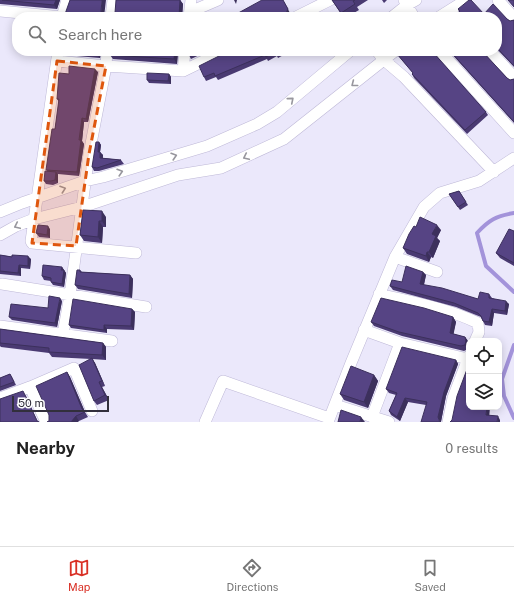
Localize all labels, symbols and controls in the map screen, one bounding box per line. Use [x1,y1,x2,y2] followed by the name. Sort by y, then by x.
[12,12,502,56] search box
[26,23,48,45] icon: search
[58,26,142,43] text: Search here
[351,80,358,87] one-way arrow
[286,98,293,105] one-way arrow
[171,152,178,161] one-way arrow
[243,152,251,160] one-way arrow
[116,168,123,177] one-way arrow
[59,185,66,193] one-way arrow
[13,221,21,229] one-way arrow
[466,338,502,410] map controls
[466,338,502,374] button: locate
[466,374,502,410] button: layers
[12,394,109,413] scale bar
[18,397,44,409] text: 50 m
[16,438,75,458] text: Nearby
[445,441,498,456] text: 0 results
[68,557,90,593] tab: Map
[227,557,278,593] tab: Directions
[414,557,446,593] tab: Saved

